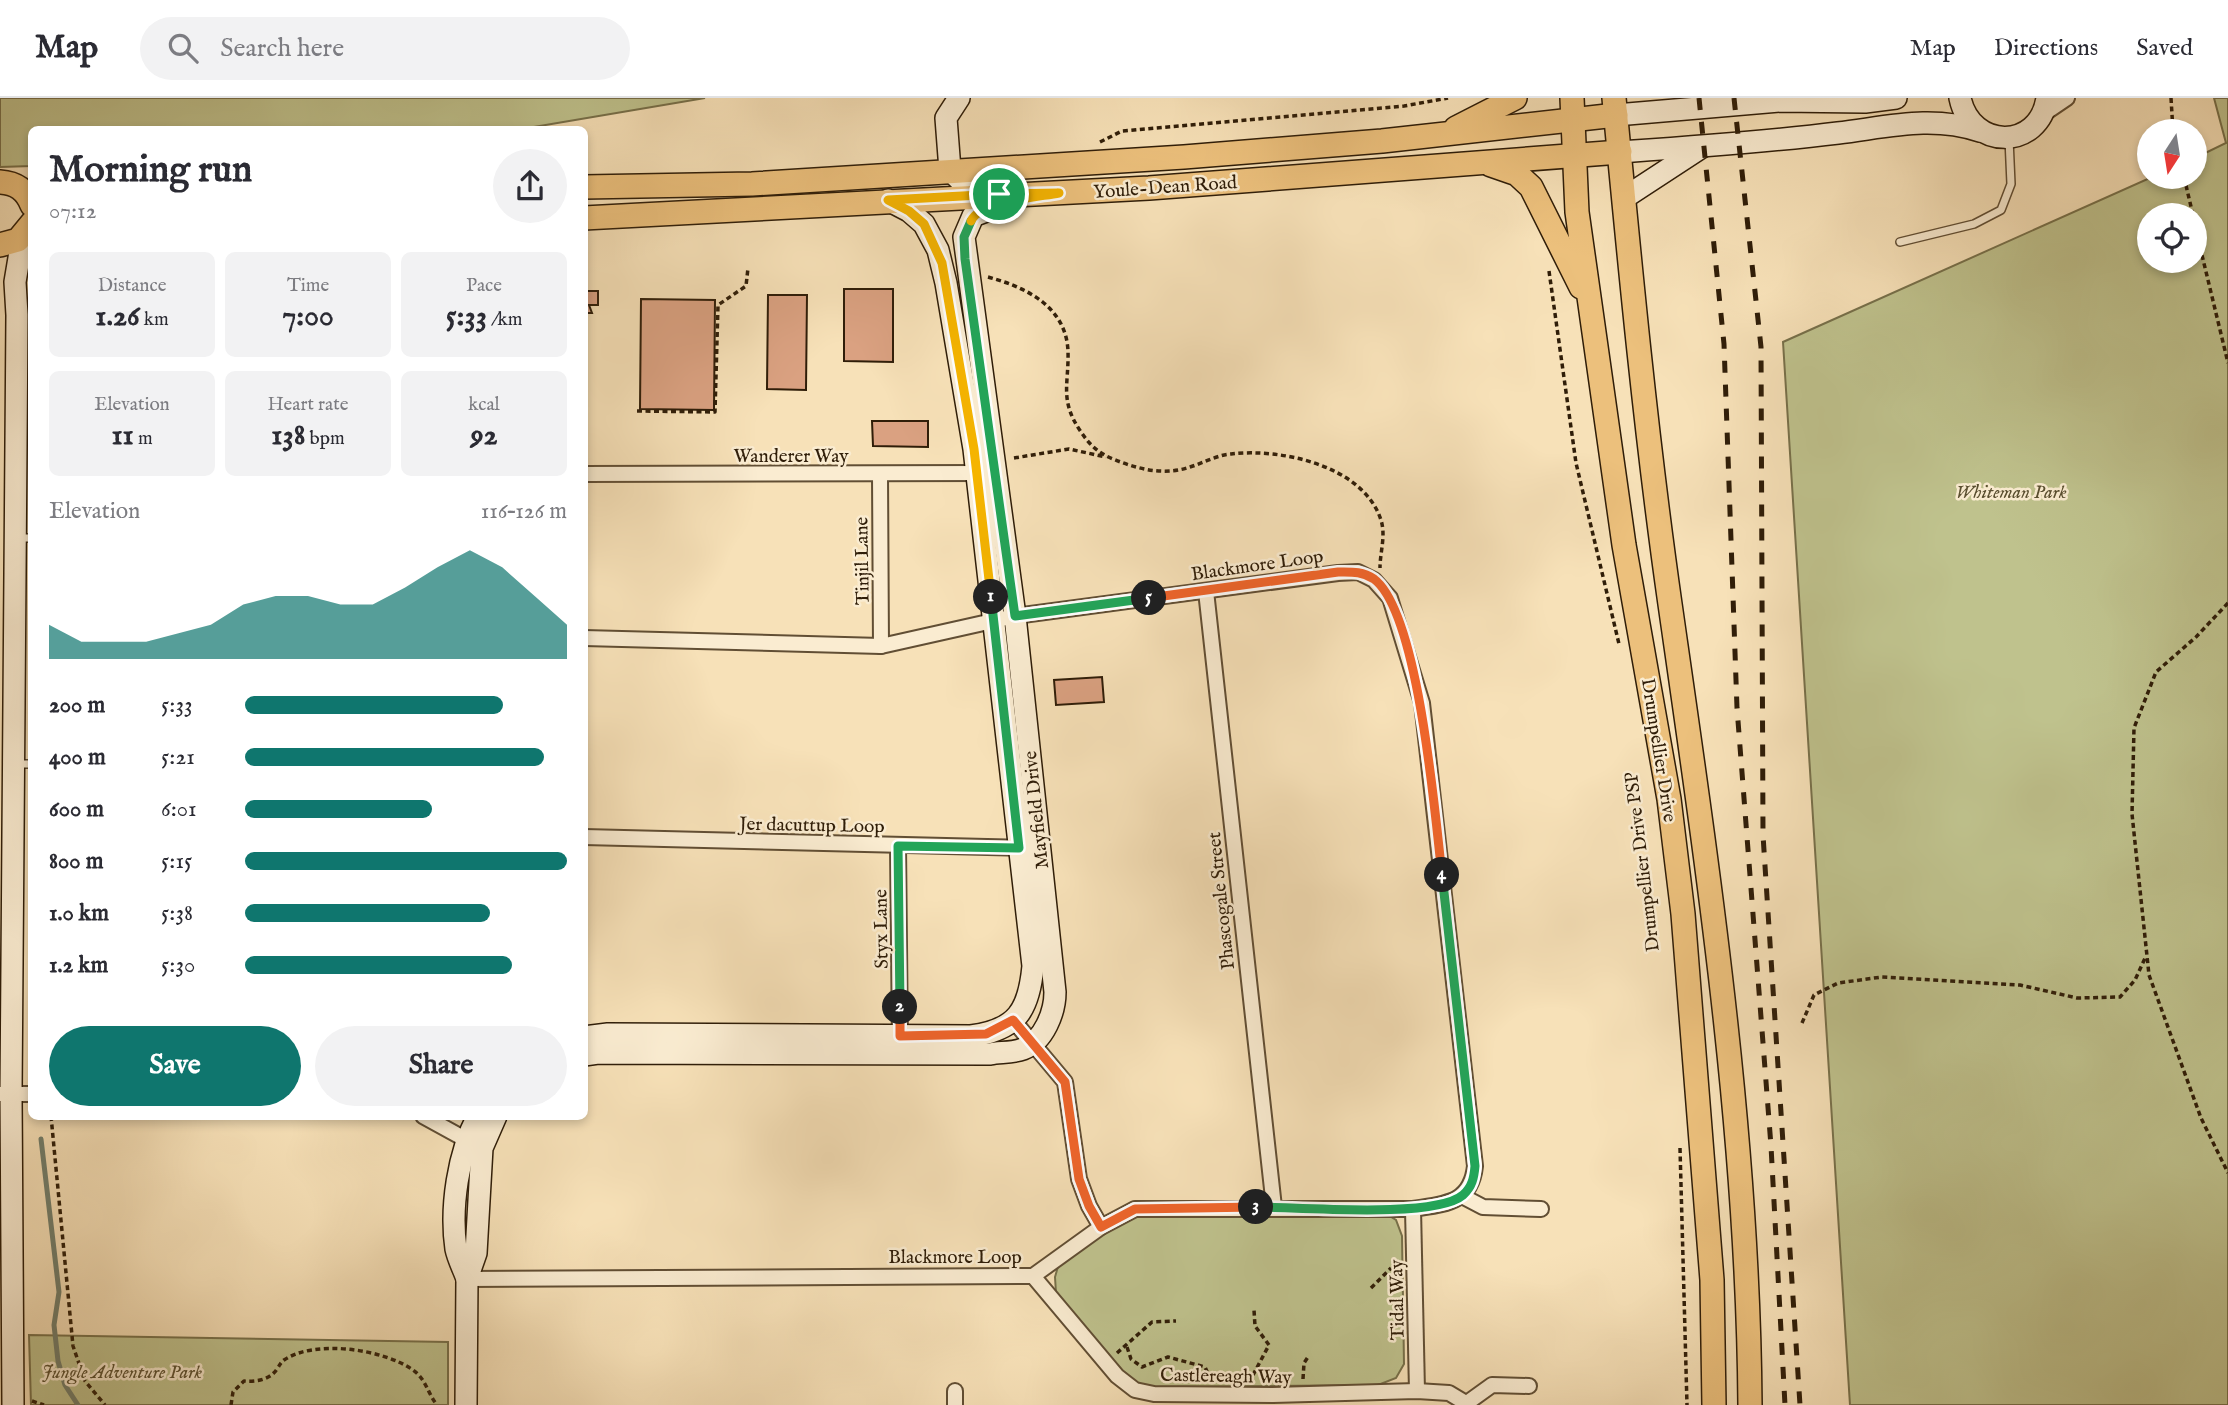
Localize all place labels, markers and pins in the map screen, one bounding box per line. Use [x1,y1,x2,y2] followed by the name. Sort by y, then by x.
[969,164,1029,224] pin
[974,580,1009,614] pin: 1
[1132,580,1166,616] pin: 5
[1424,858,1460,892] pin: 4
[883,990,918,1024] pin: 2
[1238,1190,1274,1224] pin: 3

